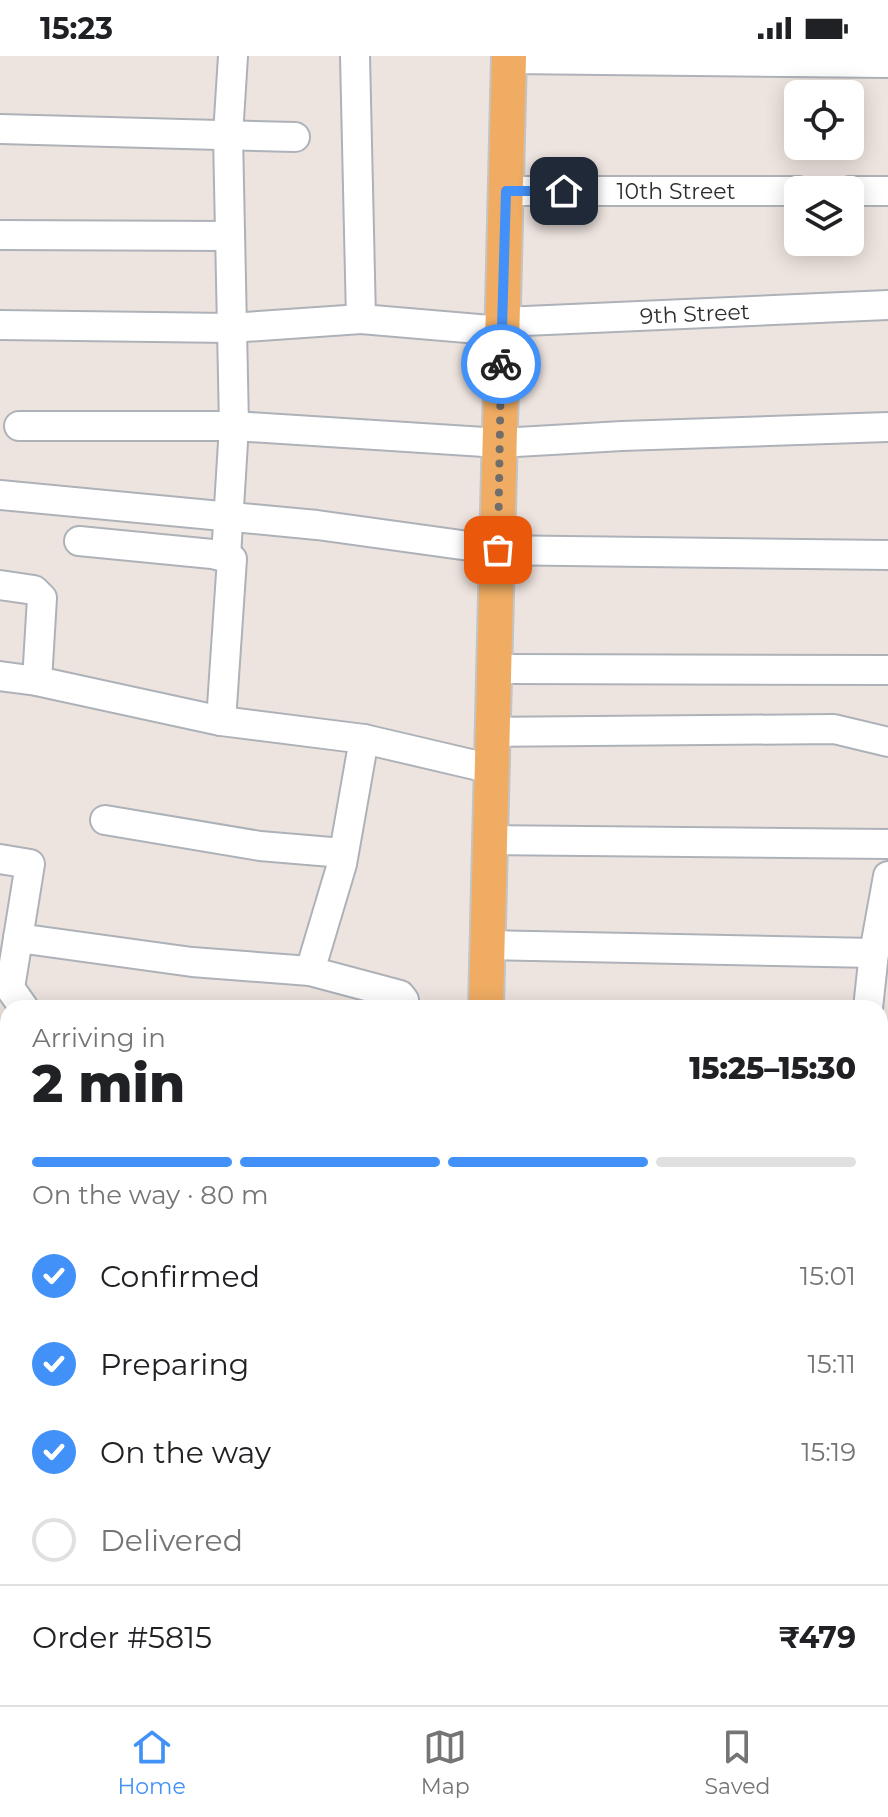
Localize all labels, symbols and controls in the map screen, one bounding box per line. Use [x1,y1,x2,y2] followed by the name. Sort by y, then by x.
[40,10,113,47] text: 15:23
[784,80,864,256] map controls
[784,80,864,160] button: locate
[530,157,598,225] pin
[542,169,586,213] icon: home
[784,176,864,256] button: layers
[617,178,736,205] street label: 10th Street
[639,298,750,330] street label: 9th Street
[461,324,541,404] courier
[479,342,523,386] icon: bike
[464,516,532,584] pin
[476,528,520,572] icon: bag
[32,1022,166,1054] text: Arriving in
[689,1050,856,1087] text: 15:25–15:30
[32,1052,185,1115] text: 2 min
[32,1179,269,1211] text: On the way · 80 m
[32,1254,76,1298] icon: check
[100,1258,260,1295] text: Confirmed
[800,1260,856,1292] text: 15:01
[32,1342,76,1386] icon: check
[100,1346,249,1383] text: Preparing
[808,1348,856,1380] text: 15:11
[32,1430,76,1474] icon: check
[100,1434,271,1471] text: On the way
[801,1436,856,1468] text: 15:19
[100,1522,243,1559] text: Delivered
[32,1619,212,1656] text: Order #5815
[778,1619,856,1656] text: ₹479
[117,1725,186,1800] tab: Home
[421,1725,470,1800] tab: Map
[704,1725,771,1800] tab: Saved

